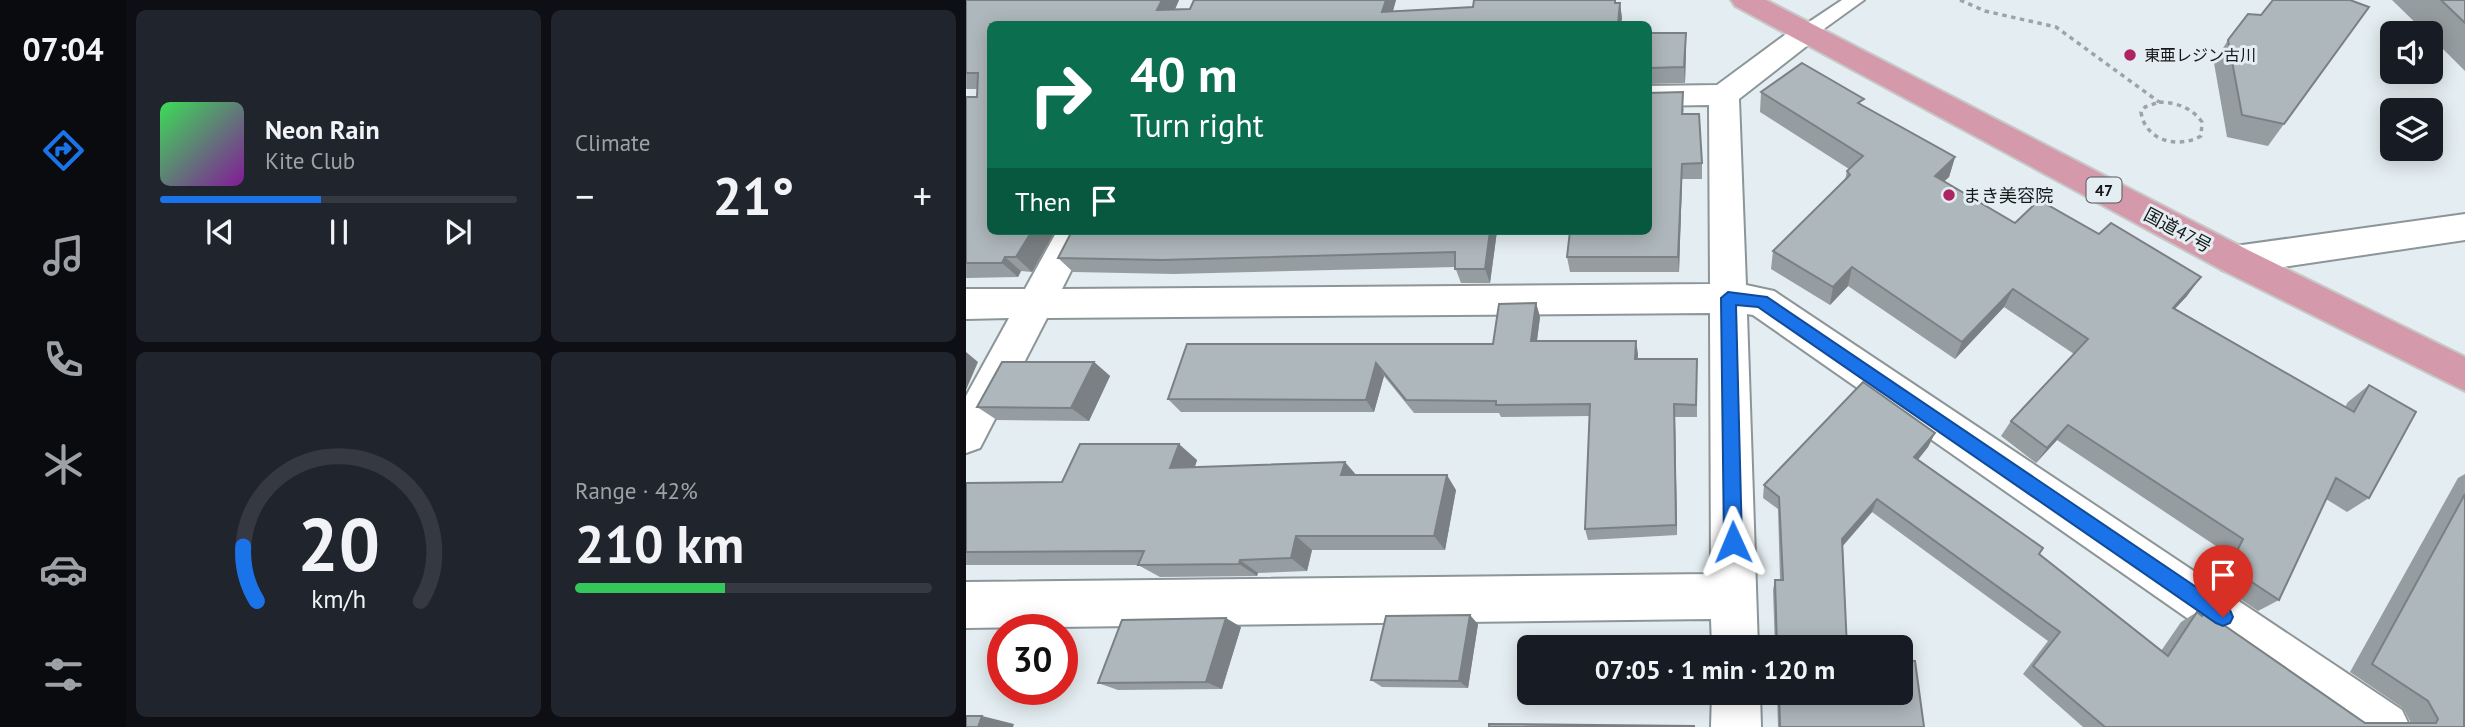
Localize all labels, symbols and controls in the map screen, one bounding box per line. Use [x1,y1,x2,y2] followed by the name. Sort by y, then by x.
[2380,21,2443,161] map controls
[2380,21,2443,84] button: sound
[22,28,104,70] text: 07:04
[1130,42,1237,106] text: 40 m
[2144,45,2256,65] place label: 東亜レジン古川
[2122,47,2138,63] marker: 東亜レジン古川
[1015,49,1106,140] icon: right
[2380,98,2443,161] button: layers
[1130,104,1264,146] text: Turn right
[265,113,380,146] text: Neon Rain
[39,126,88,175] icon: directions
[575,128,650,157] text: Climate
[265,146,355,175] text: Kite Club
[713,162,794,229] text: 21°
[575,171,594,220] text: −
[913,171,932,220] text: +
[2086,178,2122,202] road number: 47
[1085,182,1123,220] icon: arrive
[1963,184,2053,207] place label: まき美容院
[1015,185,1071,218] text: Then
[1941,187,1957,203] marker: まき美容院
[2140,203,2216,257] street label: 国道47号
[201,213,239,251] icon: previous
[320,213,358,251] icon: pause
[439,213,477,251] icon: next
[39,231,88,280] icon: music
[39,335,88,384] icon: phone
[39,440,88,489] icon: climate
[575,476,698,505] text: Range · 42%
[297,497,380,591] text: 20
[1696,505,1770,579] position arrow
[575,510,744,577] text: 210 km
[39,545,88,594] icon: car
[2193,545,2253,617] pin
[2204,556,2242,594] icon: arrive
[311,582,366,614] text: km/h
[987,614,1078,705] speed limit sign: 30
[39,650,88,699] icon: filters
[1595,653,1835,686] text: 07:05 · 1 min · 120 m

